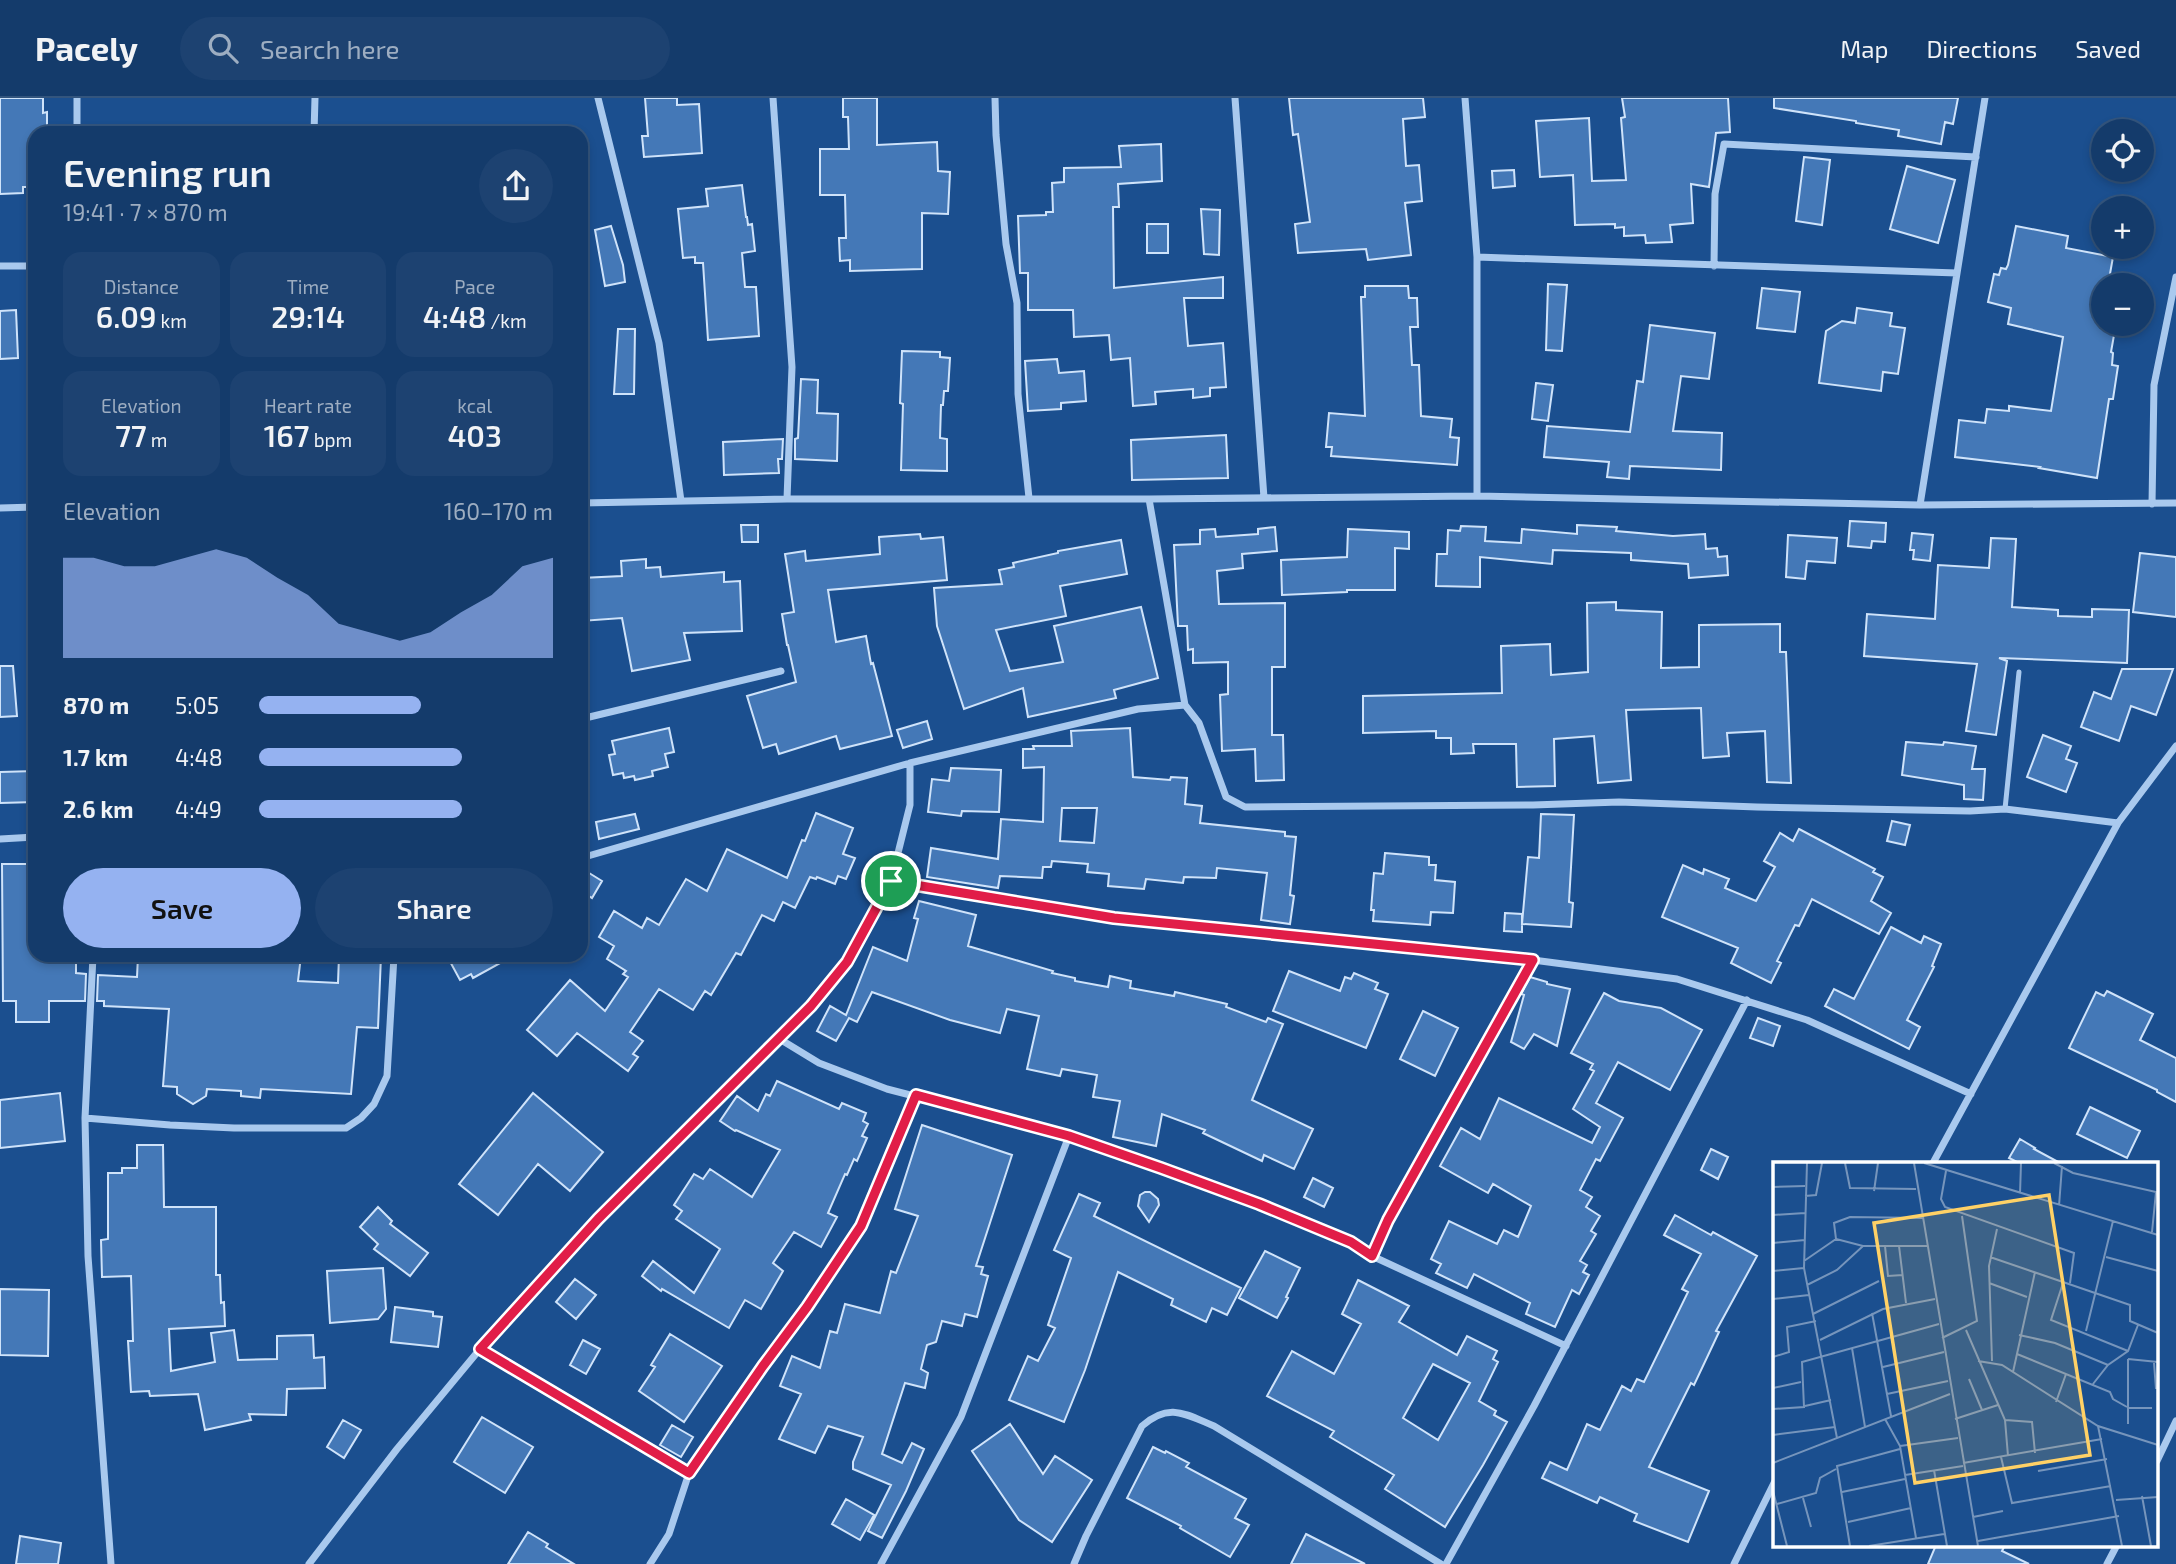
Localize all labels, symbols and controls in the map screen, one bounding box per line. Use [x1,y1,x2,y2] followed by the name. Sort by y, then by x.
[180,17,670,80] search box
[35,28,138,68] text: Pacely
[204,29,242,67] icon: search
[260,33,400,64] text: Search here
[1840,34,1888,63] text: Map
[1926,34,2037,63] text: Directions
[2075,34,2141,63] text: Saved
[2091,119,2154,336] map controls
[2091,119,2154,182] button: locate
[63,149,272,195] text: Evening run
[479,149,553,223] button: share
[2091,196,2154,259] button: +
[63,198,228,226] text: 19:41 · 7 × 870 m
[2091,273,2154,336] button: −
[104,275,179,298] text: Distance
[287,275,329,298] text: Time
[454,275,495,298] text: Pace
[96,298,156,334] text: 6.09
[271,298,345,334] text: 29:14
[423,298,486,334] text: 4:48
[156,309,187,332] text: km
[486,309,527,332] text: /km
[101,394,182,417] text: Elevation
[264,394,352,417] text: Heart rate
[457,394,492,417] text: kcal
[115,417,147,453] text: 77
[264,417,309,453] text: 167
[448,417,502,453] text: 403
[147,428,167,451] text: m
[309,428,352,451] text: bpm
[63,497,161,525] text: Elevation
[444,497,553,525] text: 160–170 m
[63,691,129,719] text: 870 m
[175,691,219,719] text: 5:05
[63,743,128,771] text: 1.7 km
[175,743,223,771] text: 4:48
[63,795,134,823] text: 2.6 km
[175,795,222,823] text: 4:49
[861,851,921,911] pin
[872,862,910,900] icon: arrive
[63,868,301,948] button: Save
[315,868,553,948] button: Share
[1773,1162,2158,1546] inset map

